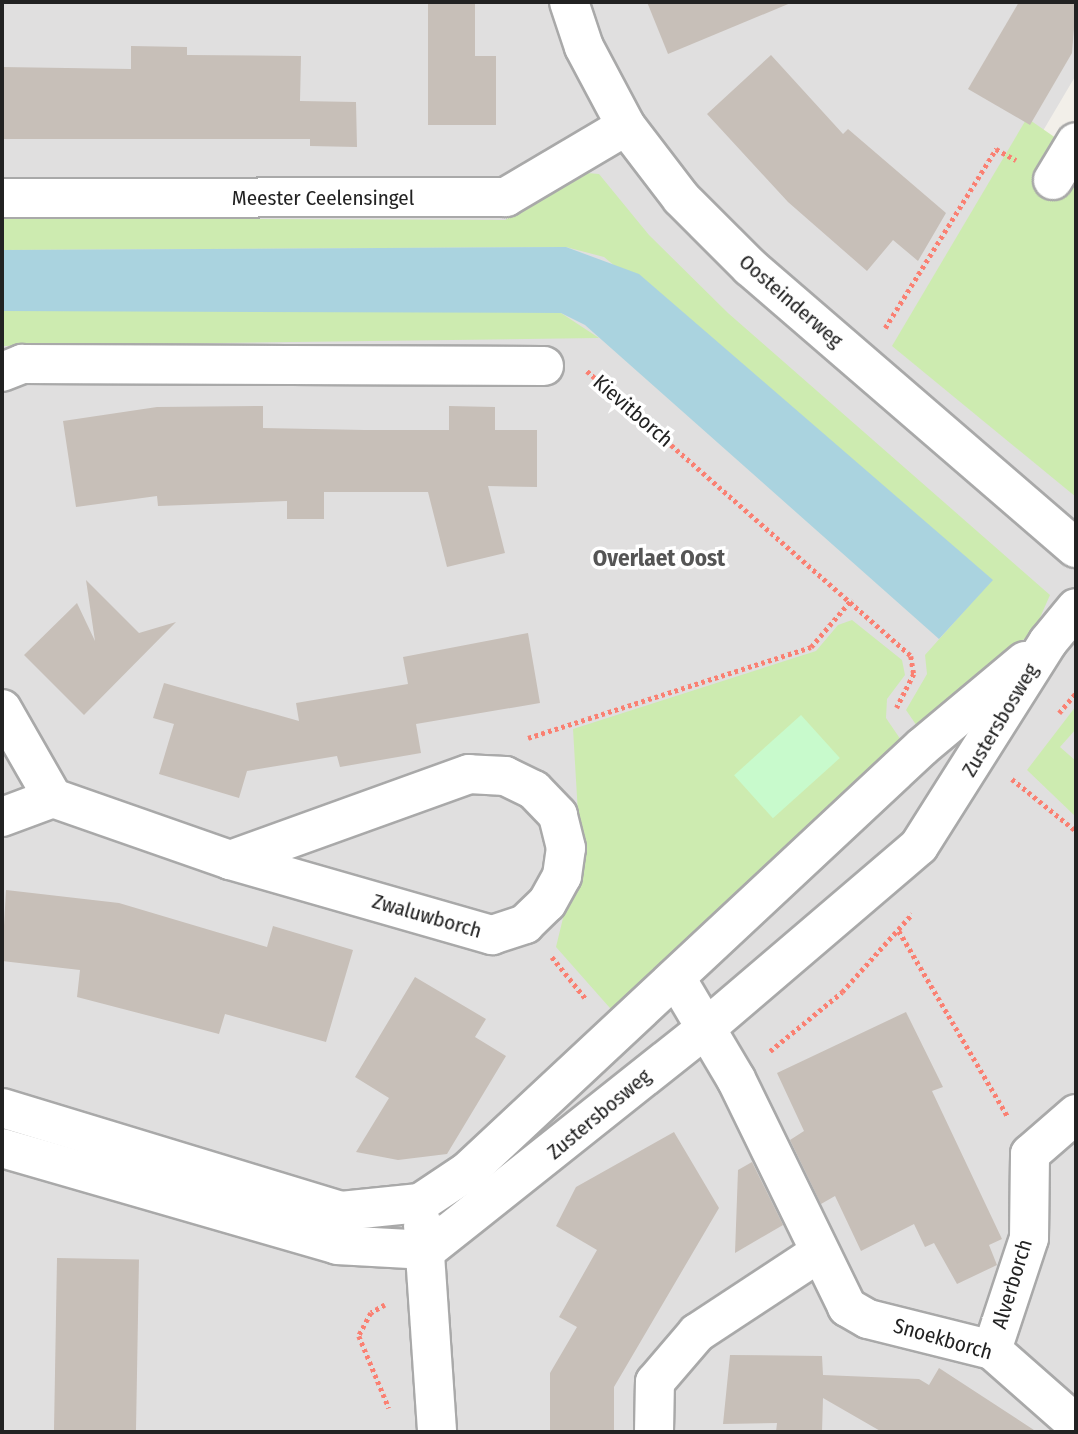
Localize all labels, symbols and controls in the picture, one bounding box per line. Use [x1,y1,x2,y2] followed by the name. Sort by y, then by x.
[232,185,414,211] street label: Meester Ceelensingel
[734,249,848,353] street label: Oosteinderweg
[588,370,678,452] street label: Kievitborch
[593,544,725,572] district label: Overlaet Oost
[956,659,1044,781] street label: Zustersbosweg
[369,888,485,944] street label: Zwaluwborch
[542,1063,656,1165] street label: Zustersbosweg
[986,1236,1038,1332] street label: Alverborch
[891,1313,995,1365] street label: Snoekborch

